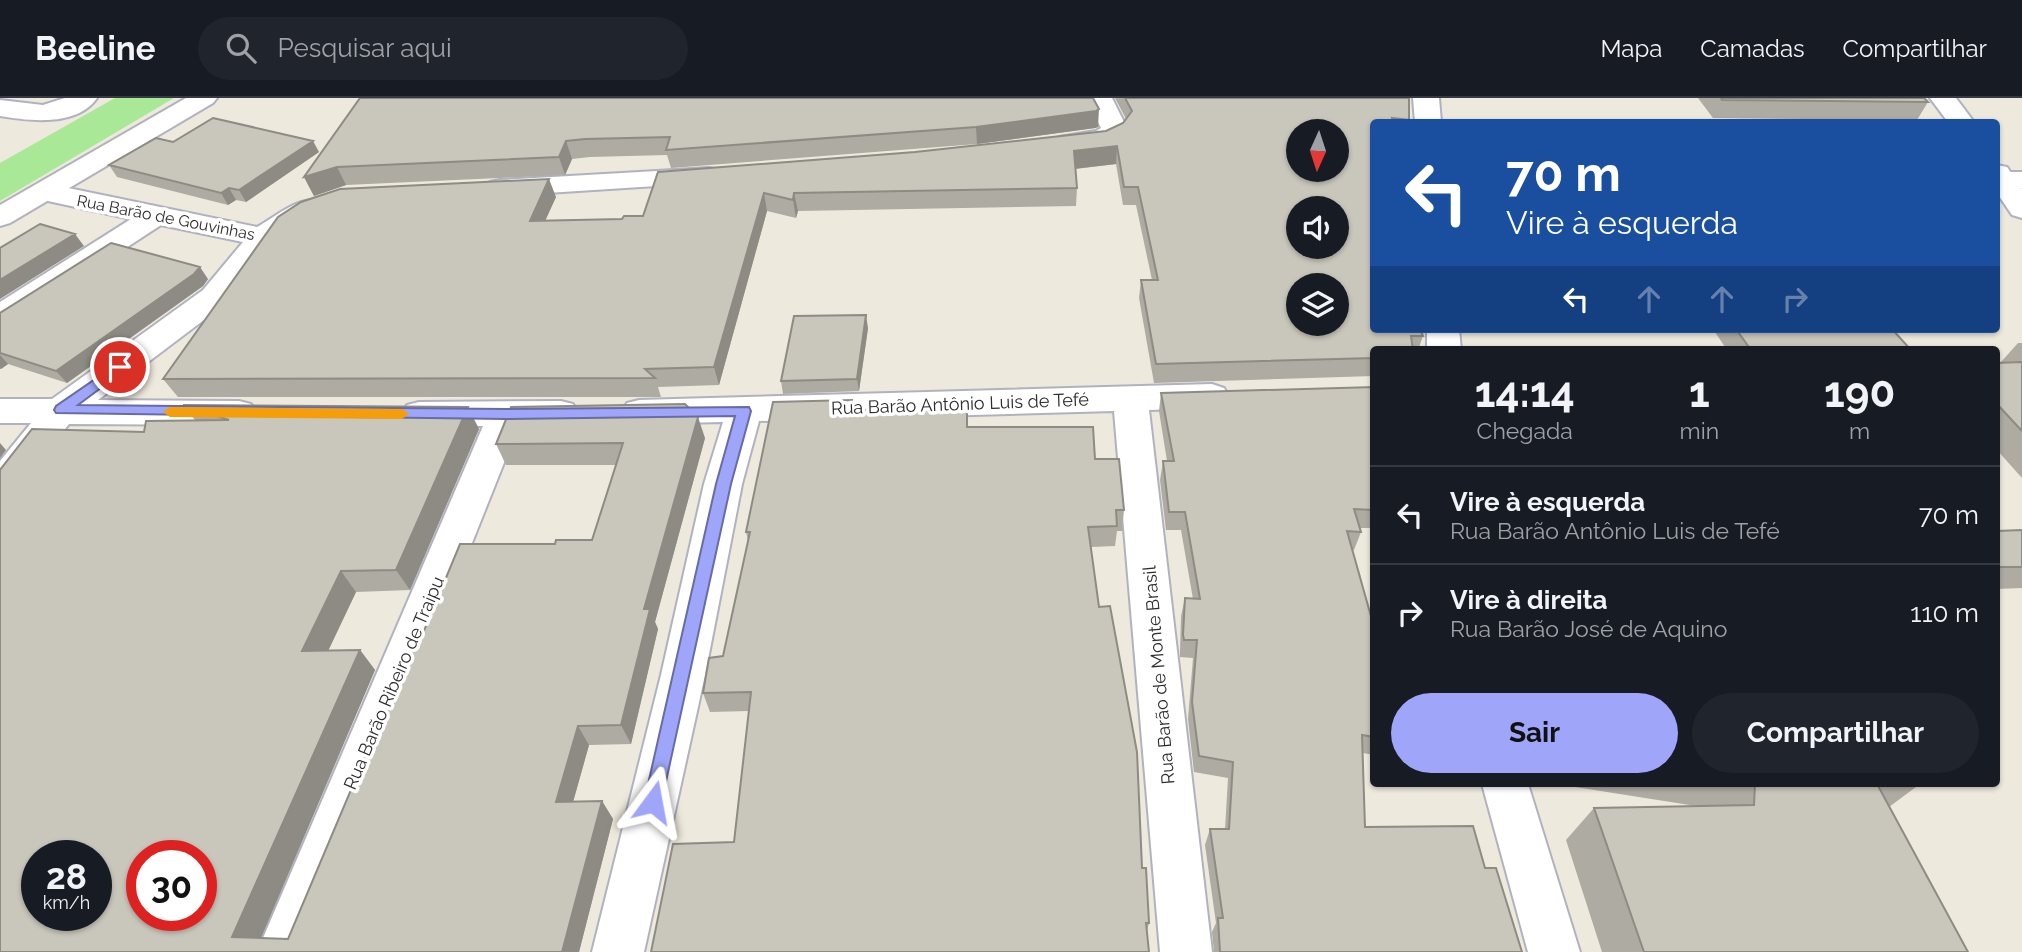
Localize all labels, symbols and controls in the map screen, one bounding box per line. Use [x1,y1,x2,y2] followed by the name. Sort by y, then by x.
[198,17,688,80] search box
[35,29,156,68] text: Beeline
[222,29,260,67] icon: search
[278,33,452,63] text: Pesquisar aqui
[1600,34,1662,63] text: Mapa
[1700,34,1805,63] text: Camadas
[1843,34,1987,63] text: Compartilhar
[1286,119,1349,182] north arrow
[1286,119,1349,336] map controls
[1506,145,1621,202] text: 70 m
[1391,147,1482,238] icon: left
[75,191,257,244] street label: Rua Barão de Gouvinhas
[1286,196,1349,259] button: sound
[1506,204,1738,241] text: Vire à esquerda
[1286,273,1349,336] button: layers
[1557,280,1595,318] icon: left
[1630,280,1668,318] icon: ahead
[1703,280,1741,318] icon: ahead
[1776,280,1814,318] icon: right
[90,337,150,397] pin
[101,348,139,386] icon: arrive
[1475,368,1575,417] text: 14:14
[1689,368,1710,417] text: 1
[1824,368,1895,417] text: 190
[831,388,1090,418] street label: Rua Barão Antônio Luis de Tefé
[1477,417,1573,444] text: Chegada
[1680,417,1719,444] text: min
[1849,417,1870,444] text: m
[1450,487,1645,517] text: Vire à esquerda
[1391,496,1429,534] icon: left
[1919,500,1979,530] text: 70 m
[1450,517,1780,544] text: Rua Barão Antônio Luis de Tefé
[1138,565,1179,785] street label: Rua Barão de Monte Brasil
[339,573,448,792] street label: Rua Barão Ribeiro de Traipu
[1450,585,1607,615] text: Vire à direita
[1391,594,1429,632] icon: right
[1910,598,1979,628] text: 110 m
[1450,615,1727,642] text: Rua Barão José de Aquino
[1391,693,1678,773] button: Sair
[1692,693,1979,773] button: Compartilhar
[616,765,690,839] position arrow
[126,840,217,931] speed limit sign: 30
[46,856,87,897] text: 28
[43,892,90,913] text: km/h

